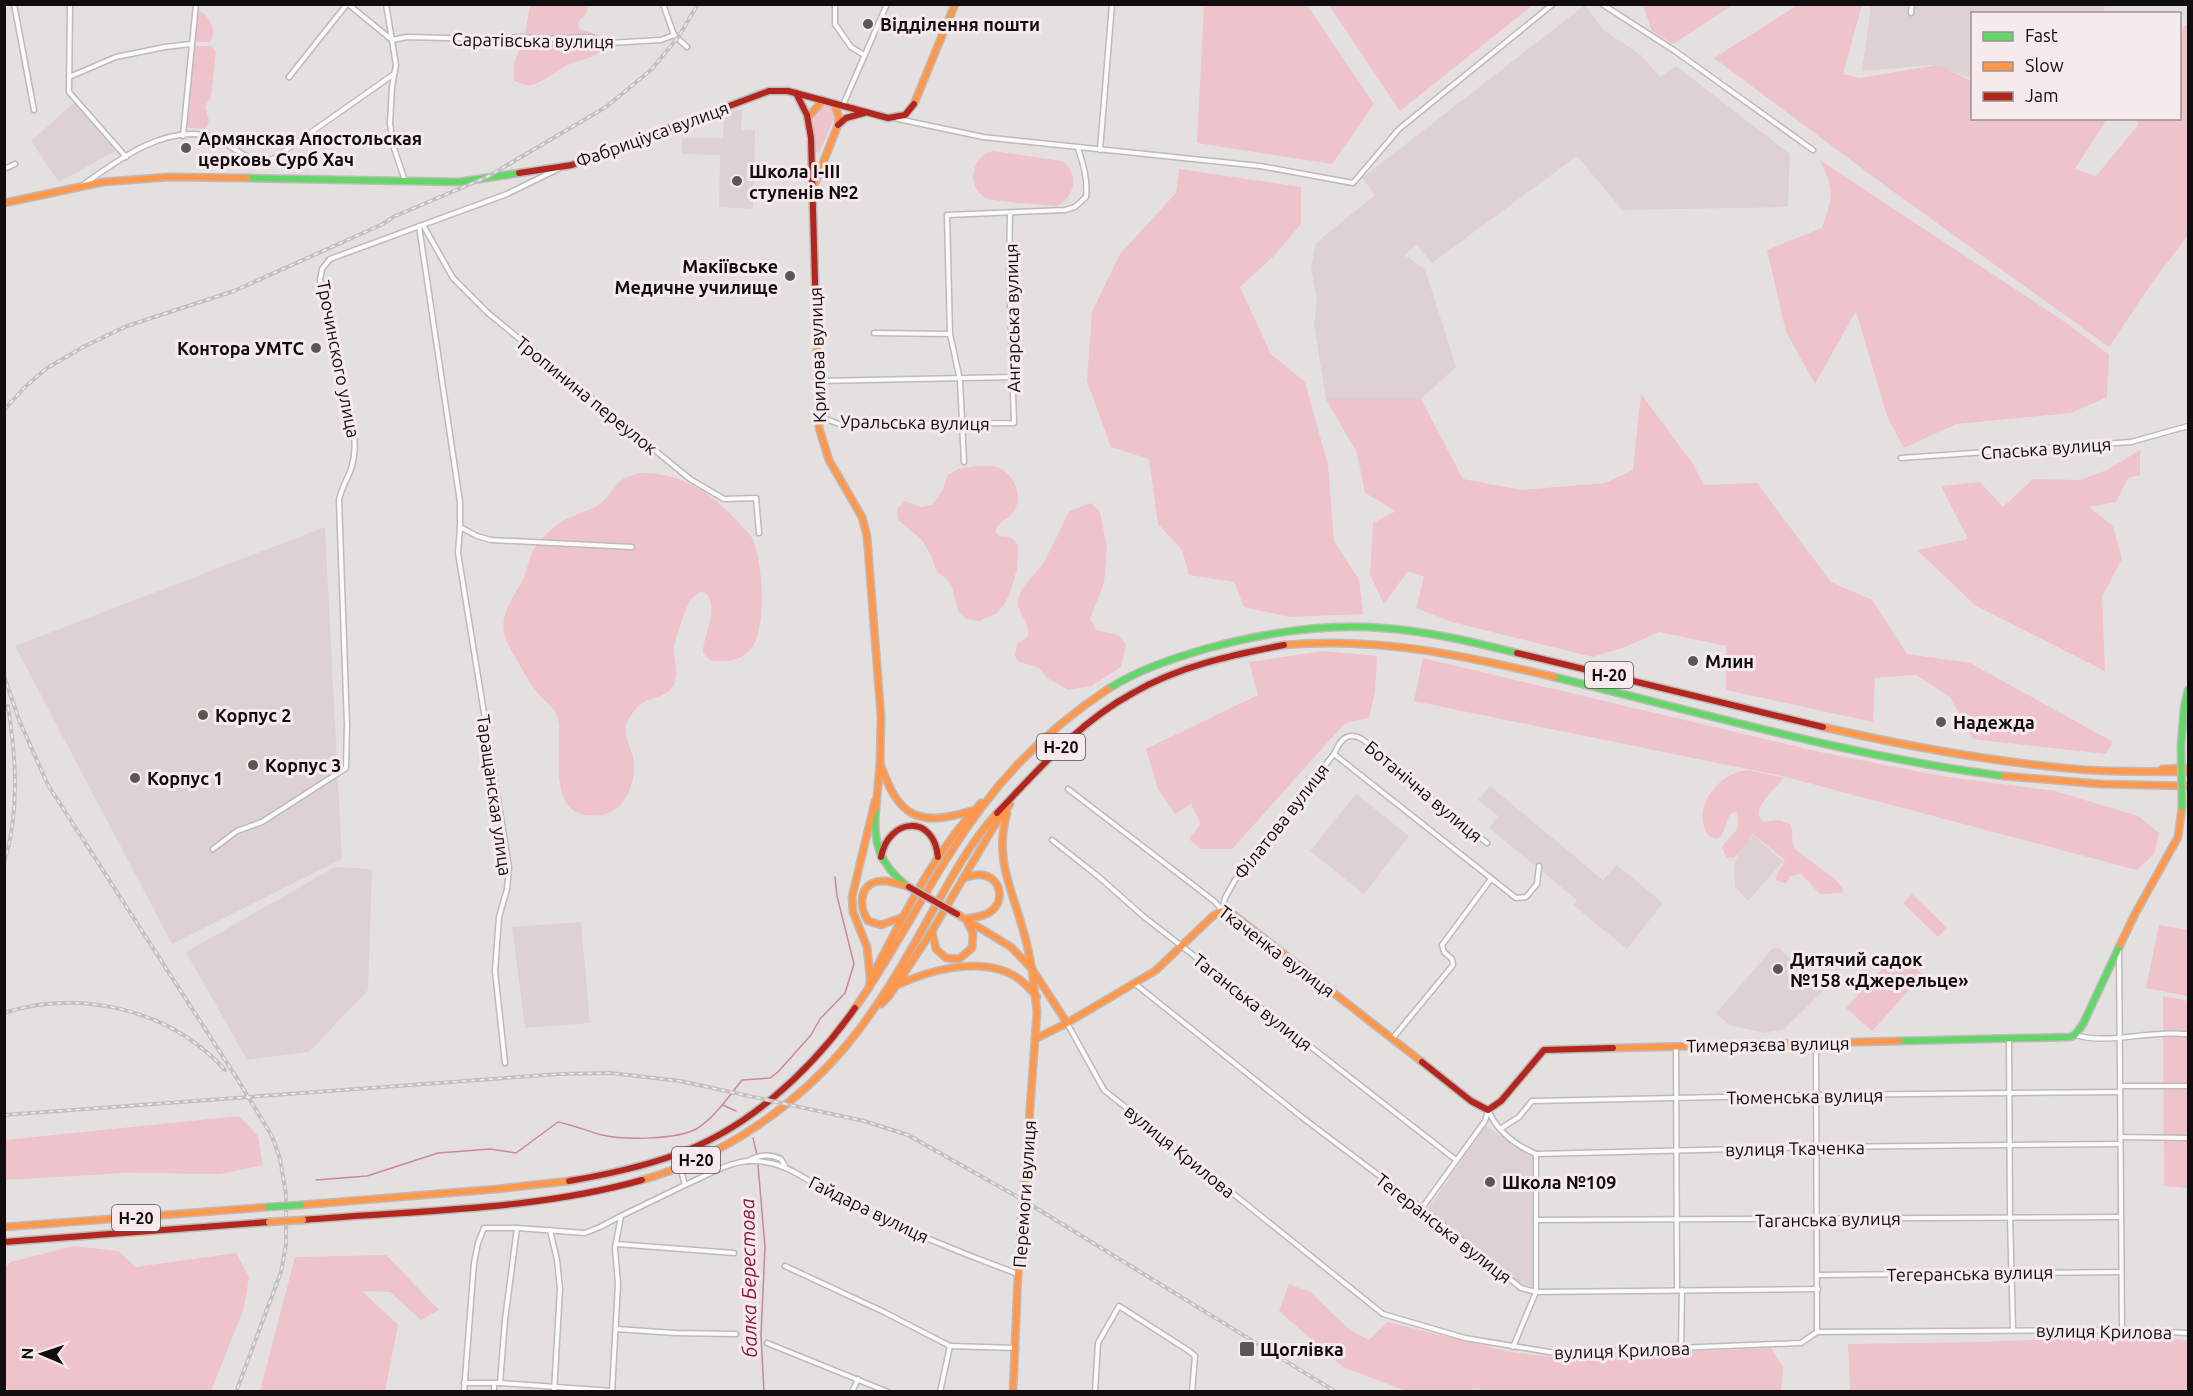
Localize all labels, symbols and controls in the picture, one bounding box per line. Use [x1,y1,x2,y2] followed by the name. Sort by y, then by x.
[1971,12,2181,120] legend
[880,14,1040,34] place label: Відділення пошти
[861,17,875,31] marker: Відділення пошти
[2025,25,2058,45] text: Fast
[452,29,614,51] street label: Саратівська вулиця
[2025,55,2064,75] text: Slow
[2025,85,2059,105] text: Jam
[573,97,731,171] street label: Фабриціуса вулиця
[198,128,422,169] place label: Армянская Апостольская церковь Сурб Хач
[179,141,193,155] marker: Армянская Апостольская церковь Сурб Хач
[749,161,859,202] place label: Школа I-III ступенів №2
[730,174,744,188] marker: Школа I-III ступенів №2
[1001,243,1023,393] street label: Ангарська вулиця
[615,256,778,297] place label: Макіївське Медичне училище
[783,269,797,283] marker: Макіївське Медичне училище
[314,278,364,440] street label: Трочинского улица
[805,287,829,423] street label: Крилова вулиця
[512,332,662,458] street label: Тропинина переулок
[177,338,304,358] place label: Контора УМТС
[309,341,323,355] marker: Контора УМТС
[840,411,990,433] street label: Уральська вулиця
[1980,433,2112,463] street label: Спаська вулиця
[1705,651,1754,671] place label: Млин
[1686,654,1700,668] marker: Млин
[1585,662,1633,688] road number: Н-20
[215,705,291,725] place label: Корпус 2
[196,708,210,722] marker: Корпус 2
[1953,712,2035,732] place label: Надежда
[474,713,516,877] street label: Таращанская улица
[1934,715,1948,729] marker: Надежда
[1037,734,1085,760] road number: Н-20
[1361,736,1487,846] street label: Ботанічна вулиця
[265,755,341,775] place label: Корпус 3
[246,758,260,772] marker: Корпус 3
[1230,759,1332,883] street label: Філатова вулиця
[147,768,223,788] place label: Корпус 1
[128,771,142,785] marker: Корпус 1
[1215,901,1339,1001] street label: Ткаченка вулиця
[1190,949,1316,1055] street label: Таганська вулиця
[1790,949,1968,990] place label: Дитячий садок №158 «Джерельце»
[1771,962,1785,976] marker: Дитячий садок №158 «Джерельце»
[1686,1033,1850,1055] street label: Тимерязєва вулиця
[1726,1085,1884,1107] street label: Тюменська вулиця
[1121,1100,1239,1202] street label: вулиця Крилова
[1009,1119,1039,1269] street label: Перемоги вулиця
[1725,1137,1865,1159] street label: вулиця Ткаченка
[672,1147,720,1173] road number: Н-20
[1372,1169,1516,1287] street label: Тегеранська вулиця
[806,1171,932,1247] street label: Гайдара вулиця
[1502,1172,1616,1192] place label: Школа №109
[1483,1175,1497,1189] marker: Школа №109
[735,1198,761,1358] water label: балка Берестова
[112,1205,160,1231] road number: Н-20
[1755,1208,1901,1230] street label: Таганська вулиця
[1887,1262,2053,1284] street label: Тегеранська вулиця
[2036,1320,2172,1342] street label: вулиця Крилова
[12,1324,72,1384] north arrow
[1554,1338,1690,1362] street label: вулиця Крилова
[1260,1339,1344,1359] place label: Щоглівка
[1238,1340,1256,1358] marker: Щоглівка
[18,1347,36,1360] text: N

